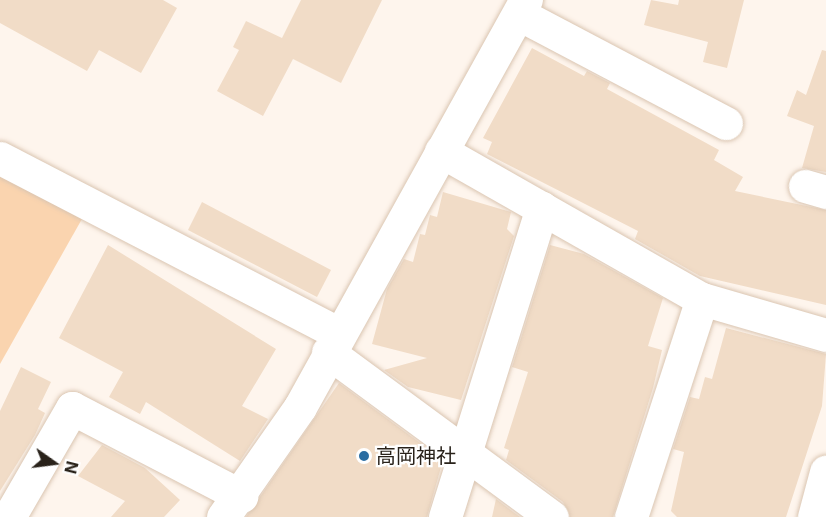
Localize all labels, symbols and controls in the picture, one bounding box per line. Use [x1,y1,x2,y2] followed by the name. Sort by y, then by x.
[24,433,84,493] north arrow
[376,444,456,468] place label: 高岡神社
[357,449,371,463] marker: 高岡神社
[60,459,83,476] text: N

